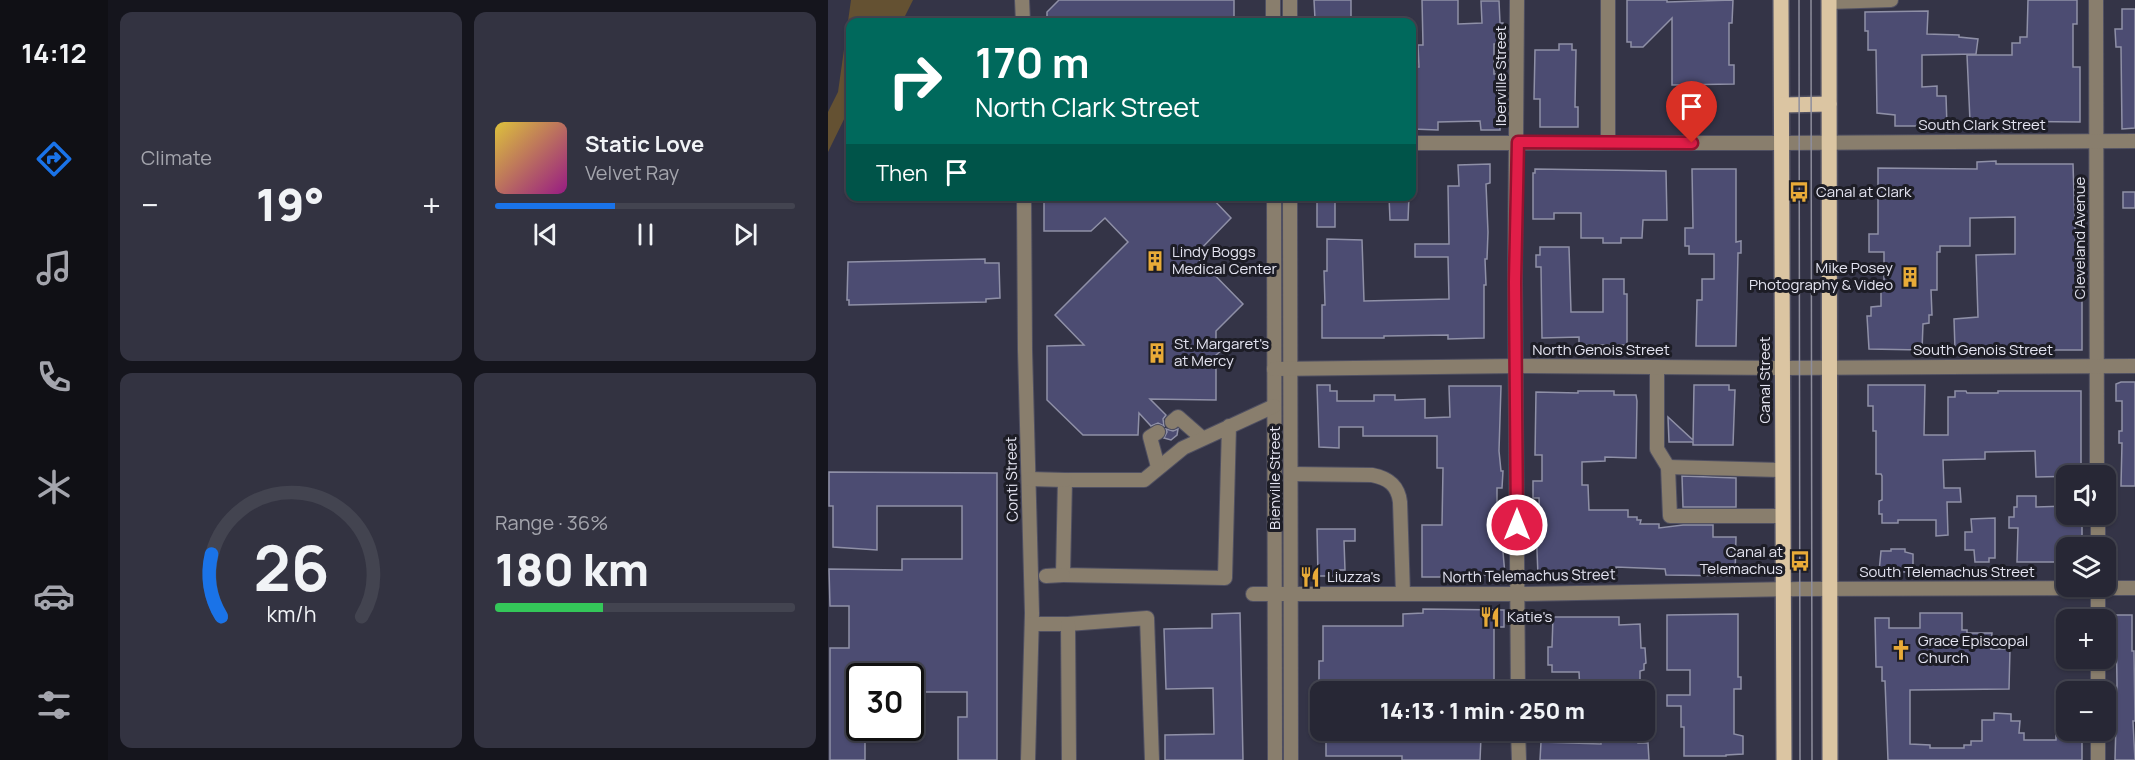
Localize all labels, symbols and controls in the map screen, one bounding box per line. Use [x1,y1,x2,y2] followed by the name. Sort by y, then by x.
[1490,26,1511,126] street label: Iberville Street
[975,33,1090,91] text: 170 m
[21,34,87,71] text: 14:12
[876,42,954,120] icon: right
[1666,81,1717,143] pin
[975,88,1200,125] text: North Clark Street
[1675,90,1708,123] icon: arrive
[1918,114,2046,135] street label: South Clark Street
[585,129,704,159] text: Static Love
[33,138,75,180] icon: directions
[141,144,212,171] text: Climate
[940,156,973,189] icon: arrive
[876,158,928,188] text: Then
[585,159,679,186] text: Velvet Ray
[256,173,325,235] text: 19°
[2069,176,2090,299] street label: Cleveland Avenue
[1787,180,1811,204] bus stop icon: Canal at Clark
[1816,181,1912,202] place label: Canal at Clark
[141,182,159,227] text: −
[422,182,441,227] text: +
[529,218,562,251] icon: previous
[629,218,662,251] icon: pause
[729,218,762,251] icon: next
[1172,241,1278,279] place label: Lindy Boggs Medical Center
[33,247,75,289] icon: music
[1143,249,1167,273] building icon: Lindy Boggs Medical Center
[1749,257,1893,295] place label: Mike Posey Photography & Video
[1898,265,1922,289] building icon: Mike Posey Photography & Video
[1174,333,1269,371] place label: St. Margaret's at Mercy
[1754,337,1775,423] street label: Canal Street
[1532,339,1670,360] street label: North Genois Street
[1913,339,2053,360] street label: South Genois Street
[1145,341,1169,365] building icon: St. Margaret's at Mercy
[33,356,75,398] icon: phone
[1264,426,1285,530] street label: Bienville Street
[1000,436,1023,522] street label: Conti Street
[2056,465,2116,741] map controls
[2056,465,2116,525] button: sound
[33,466,75,508] icon: climate
[1485,493,1549,557] position arrow
[495,509,608,536] text: Range · 36%
[253,524,329,610] text: 26
[2056,537,2116,597] button: layers
[495,538,649,600] text: 180 km
[1699,541,1783,579] place label: Canal at Telemachus
[1788,549,1812,573] bus stop icon: Canal at Telemachus
[1859,561,2035,582] street label: South Telemachus Street
[1442,563,1616,588] street label: North Telemachus Street
[1298,565,1322,589] restaurant icon: Liuzza's
[1327,566,1381,587] place label: Liuzza's
[33,575,75,617] icon: car
[266,600,316,629] text: km/h
[1478,605,1502,629] restaurant icon: Katie's
[1507,606,1553,627] place label: Katie's
[2056,609,2116,669] button: +
[1918,630,2028,668] place label: Grace Episcopal Church
[1889,638,1913,662] church icon: Grace Episcopal Church
[846,663,924,741] speed limit sign: 30
[2056,681,2116,741] button: −
[33,684,75,726] icon: filters
[1380,696,1585,726] text: 14:13 · 1 min · 250 m

